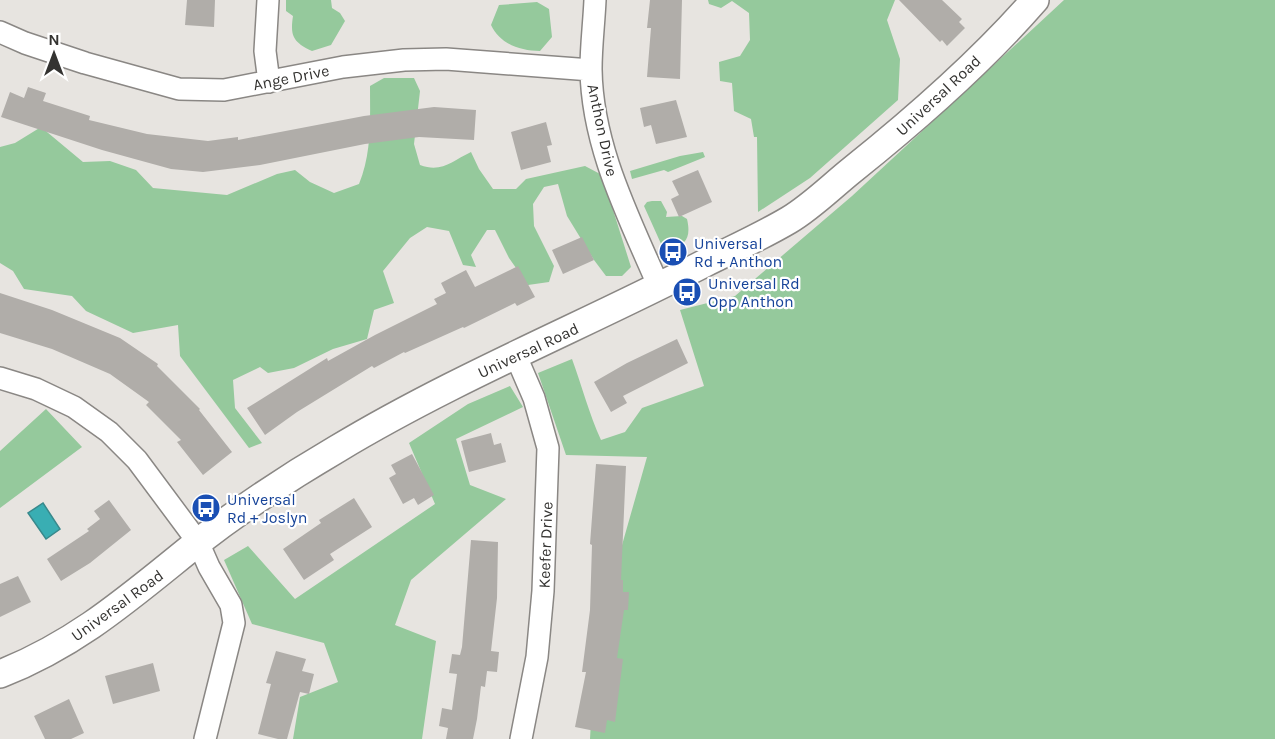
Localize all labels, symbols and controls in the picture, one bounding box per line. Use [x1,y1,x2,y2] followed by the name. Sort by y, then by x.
[24,24,84,84] north arrow
[48,30,60,49] text: N
[892,51,985,140] street label: Universal Road
[251,61,331,94] street label: Ange Drive
[583,82,622,178] street label: Anthon Drive
[694,234,782,271] place label: Universal Rd + Anthon
[657,236,689,268] bus stop icon: Universal Rd + Anthon
[708,274,800,311] place label: Universal Rd Opp Anthon
[671,276,703,308] bus stop icon: Universal Rd Opp Anthon
[475,319,582,382] street label: Universal Road
[227,490,307,527] place label: Universal Rd + Joslyn
[190,492,222,524] bus stop icon: Universal Rd + Joslyn
[534,501,557,589] street label: Keefer Drive
[68,566,167,645] street label: Universal Road

